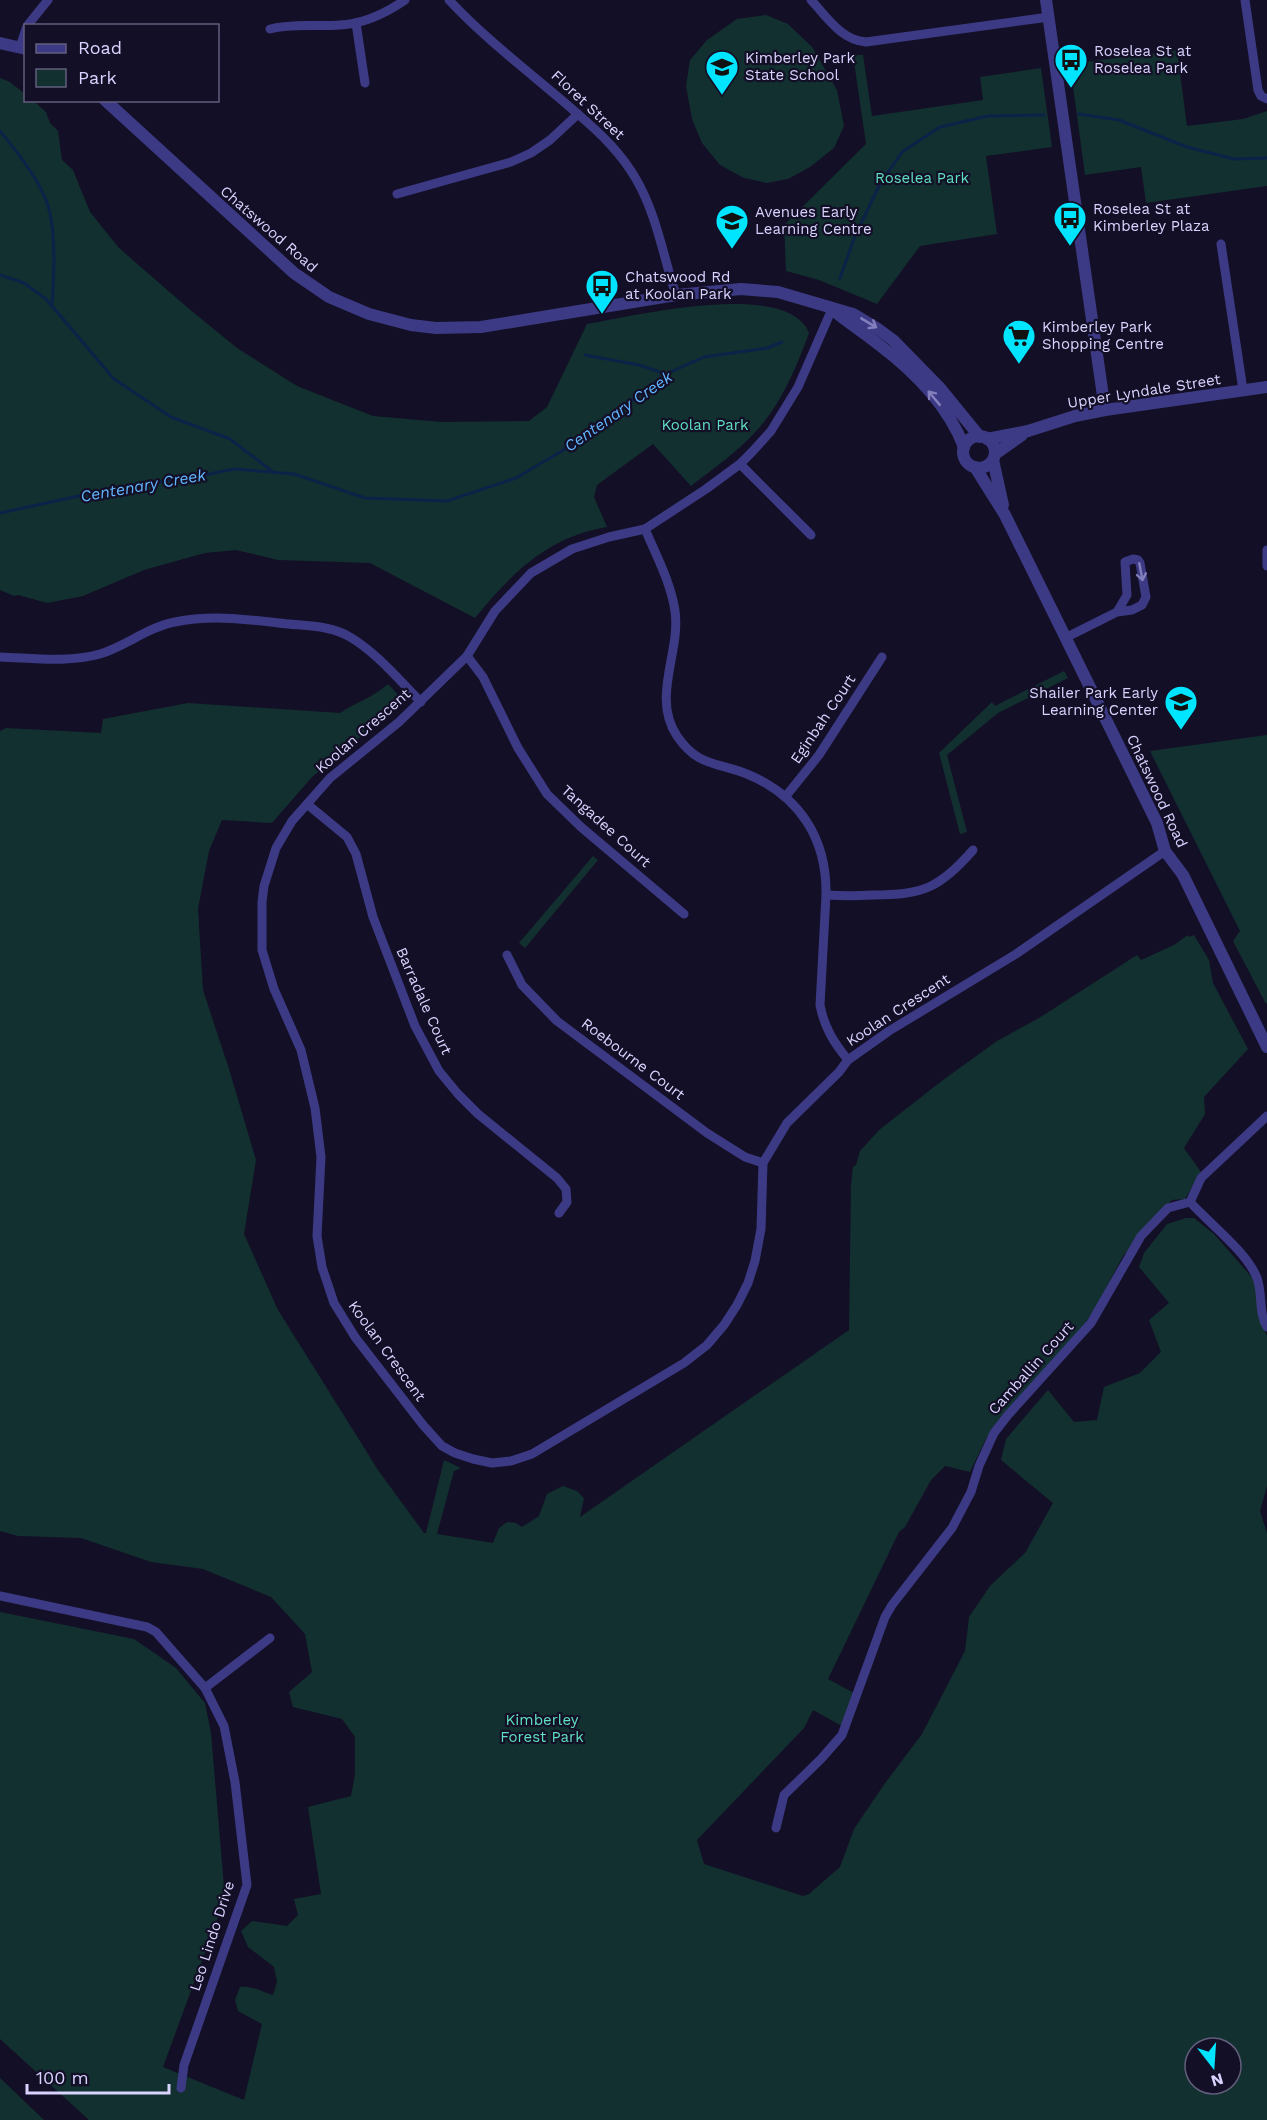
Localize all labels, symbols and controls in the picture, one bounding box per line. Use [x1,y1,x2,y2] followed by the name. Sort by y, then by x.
[24,24,219,102] legend
[78,37,122,58] text: Road
[1053,42,1089,89] bus stop icon: Roselea St at Roselea Park
[1094,42,1192,77] place label: Roselea St at Roselea Park
[704,49,740,96] school or university icon: Kimberley Park State School
[745,49,855,84] place label: Kimberley Park State School
[548,66,629,144] street label: Floret Street
[78,67,117,88] text: Park
[875,169,970,187] park label: Roselea Park
[217,182,321,276] street label: Chatswood Road
[1052,200,1088,247] bus stop icon: Roselea St at Kimberley Plaza
[1093,200,1210,235] place label: Roselea St at Kimberley Plaza
[714,203,750,250] school or university icon: Avenues Early Learning Centre
[755,203,872,238] place label: Avenues Early Learning Centre
[584,268,620,315] bus stop icon: Chatswood Rd at Koolan Park
[625,268,732,303] place label: Chatswood Rd at Koolan Park
[860,318,877,330] one-way arrow
[1001,318,1037,365] supermarket icon: Kimberley Park Shopping Centre
[1042,318,1164,353] place label: Kimberley Park Shopping Centre
[561,366,677,456] water label: Centenary Creek
[1066,370,1223,412] street label: Upper Lyndale Street
[927,391,941,406] one-way arrow
[662,416,749,434] park label: Koolan Park
[79,465,209,506] water label: Centenary Creek
[1136,562,1147,581] one-way arrow
[787,670,860,767] street label: Eginbah Court
[312,684,415,777] street label: Koolan Crescent
[1029,684,1158,719] place label: Shailer Park Early Learning Center
[1163,684,1199,731] school or university icon: Shailer Park Early Learning Center
[1123,731,1191,851] street label: Chatswood Road
[558,781,655,871] street label: Tangadee Court
[392,945,456,1058] street label: Barradale Court
[843,969,954,1050] street label: Koolan Crescent
[578,1014,689,1104] street label: Roebourne Court
[344,1297,430,1405] street label: Koolan Crescent
[984,1317,1078,1418] street label: Camballin Court
[500,1711,584,1746] park label: Kimberley Forest Park
[186,1879,238,1993] street label: Leo Lindo Drive
[1183,2036,1243,2096] north arrow
[27,2057,170,2095] scale bar
[36,2067,89,2088] text: 100 m
[1209,2069,1226,2091] text: N

